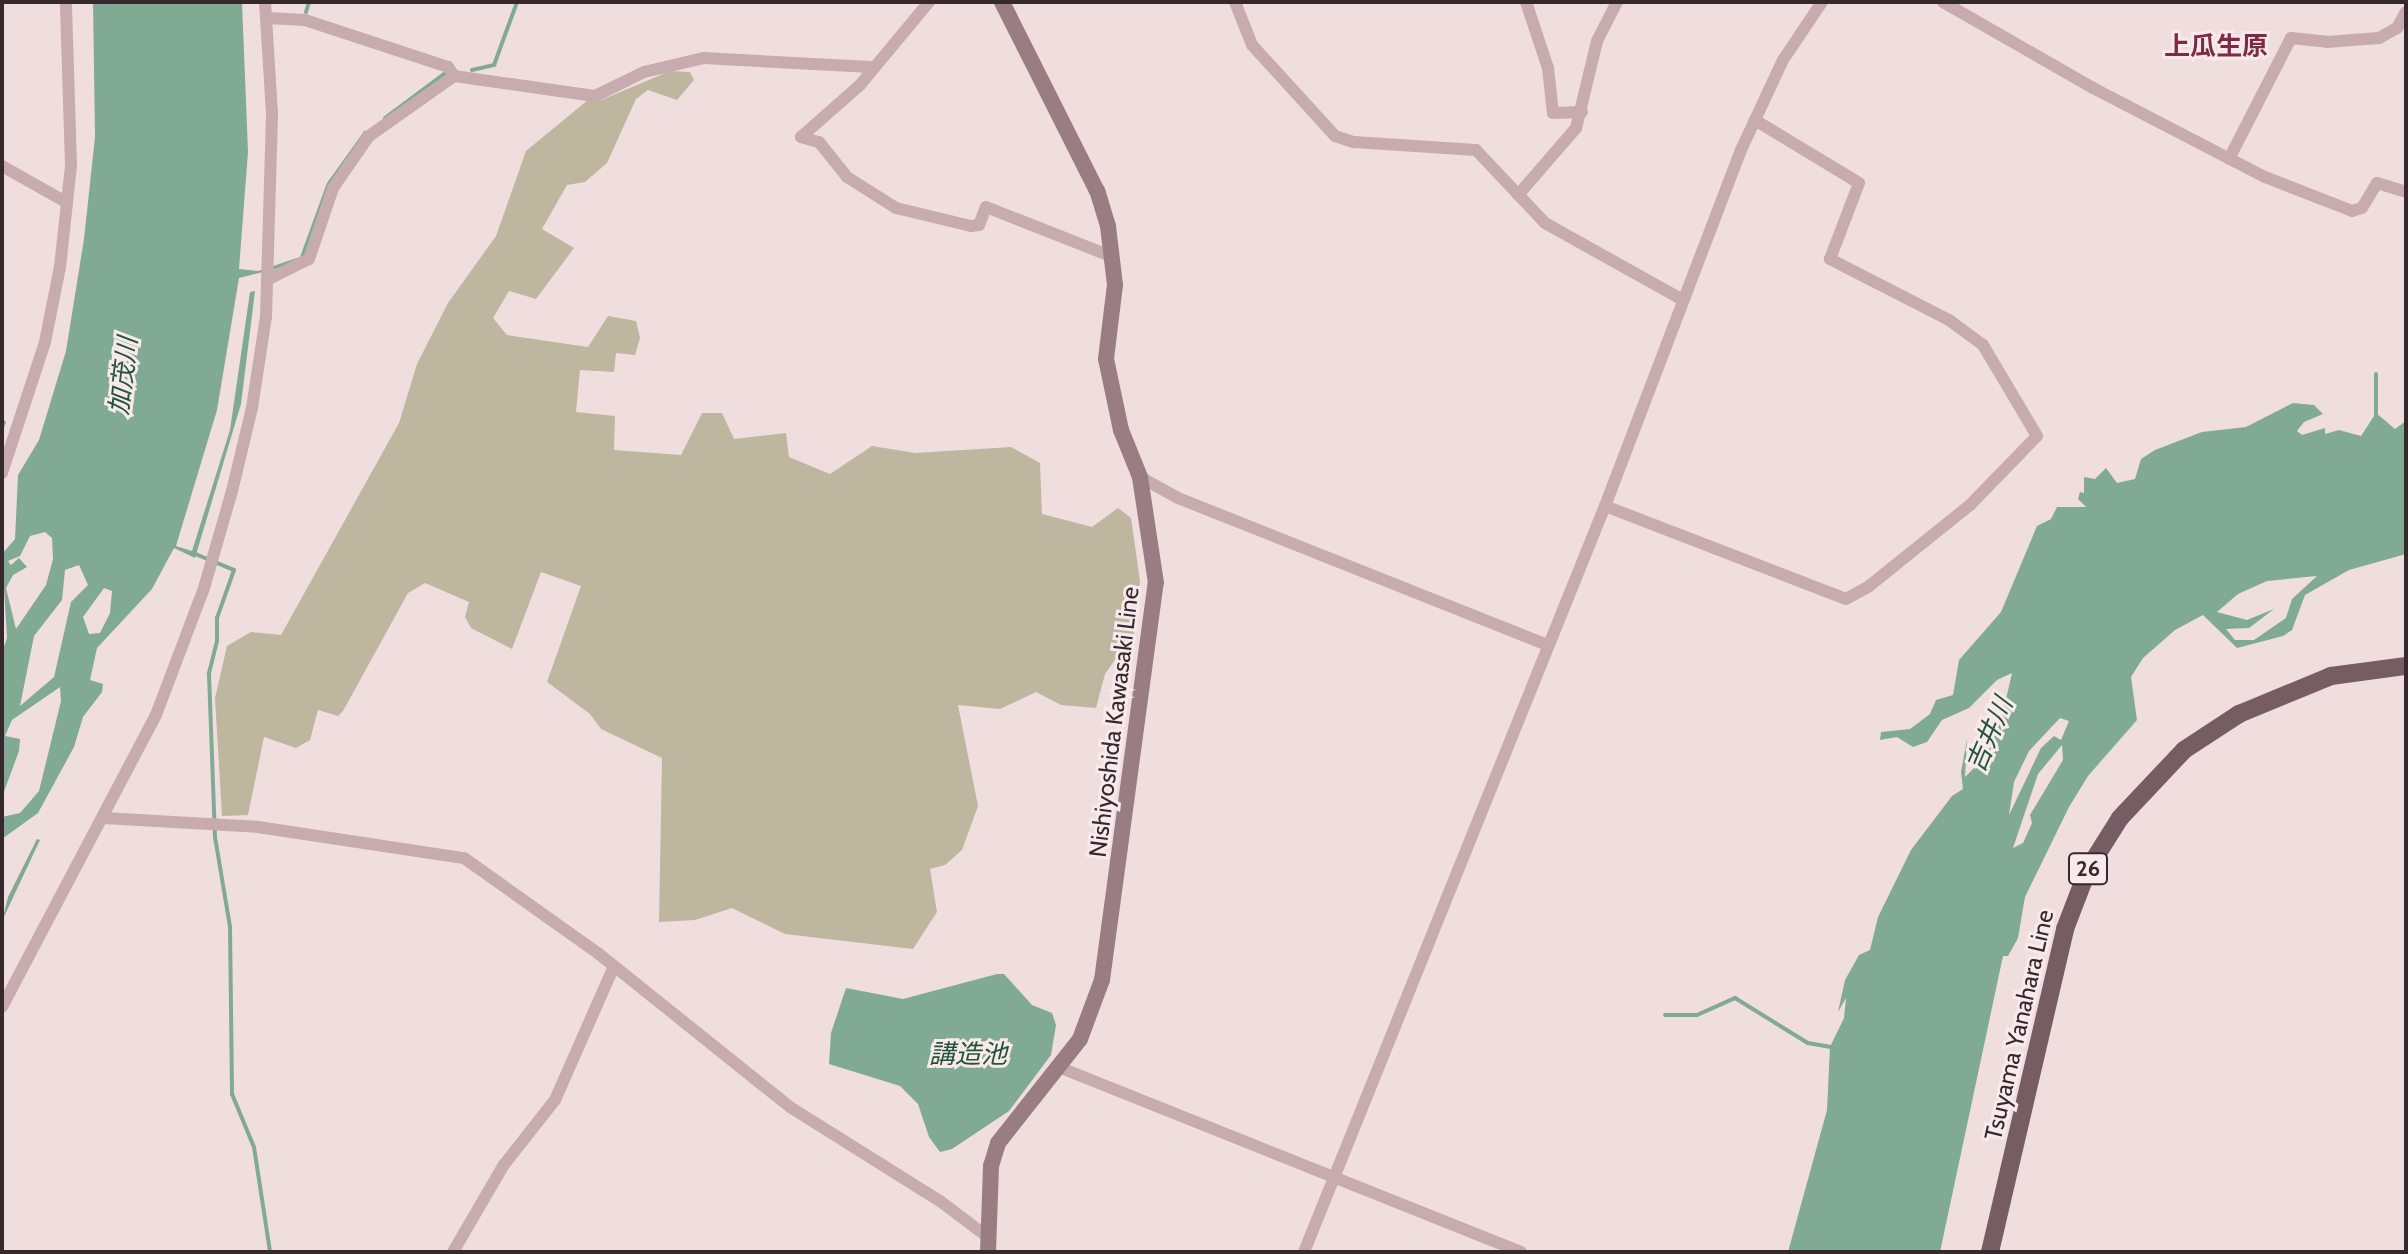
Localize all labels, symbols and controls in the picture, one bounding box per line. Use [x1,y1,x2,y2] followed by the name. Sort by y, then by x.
[2164,31,2268,63] district label: 上瓜生原
[104,335,144,417] water label: 加茂川
[1083,585,1145,859] street label: Nishiyoshida Kawasaki Line
[1960,693,2020,777] water label: 吉井川
[2066,851,2110,887] road number: 26
[1978,907,2060,1143] street label: Tsuyama Yanahara Line
[929,1039,1007,1071] water label: 講造池

